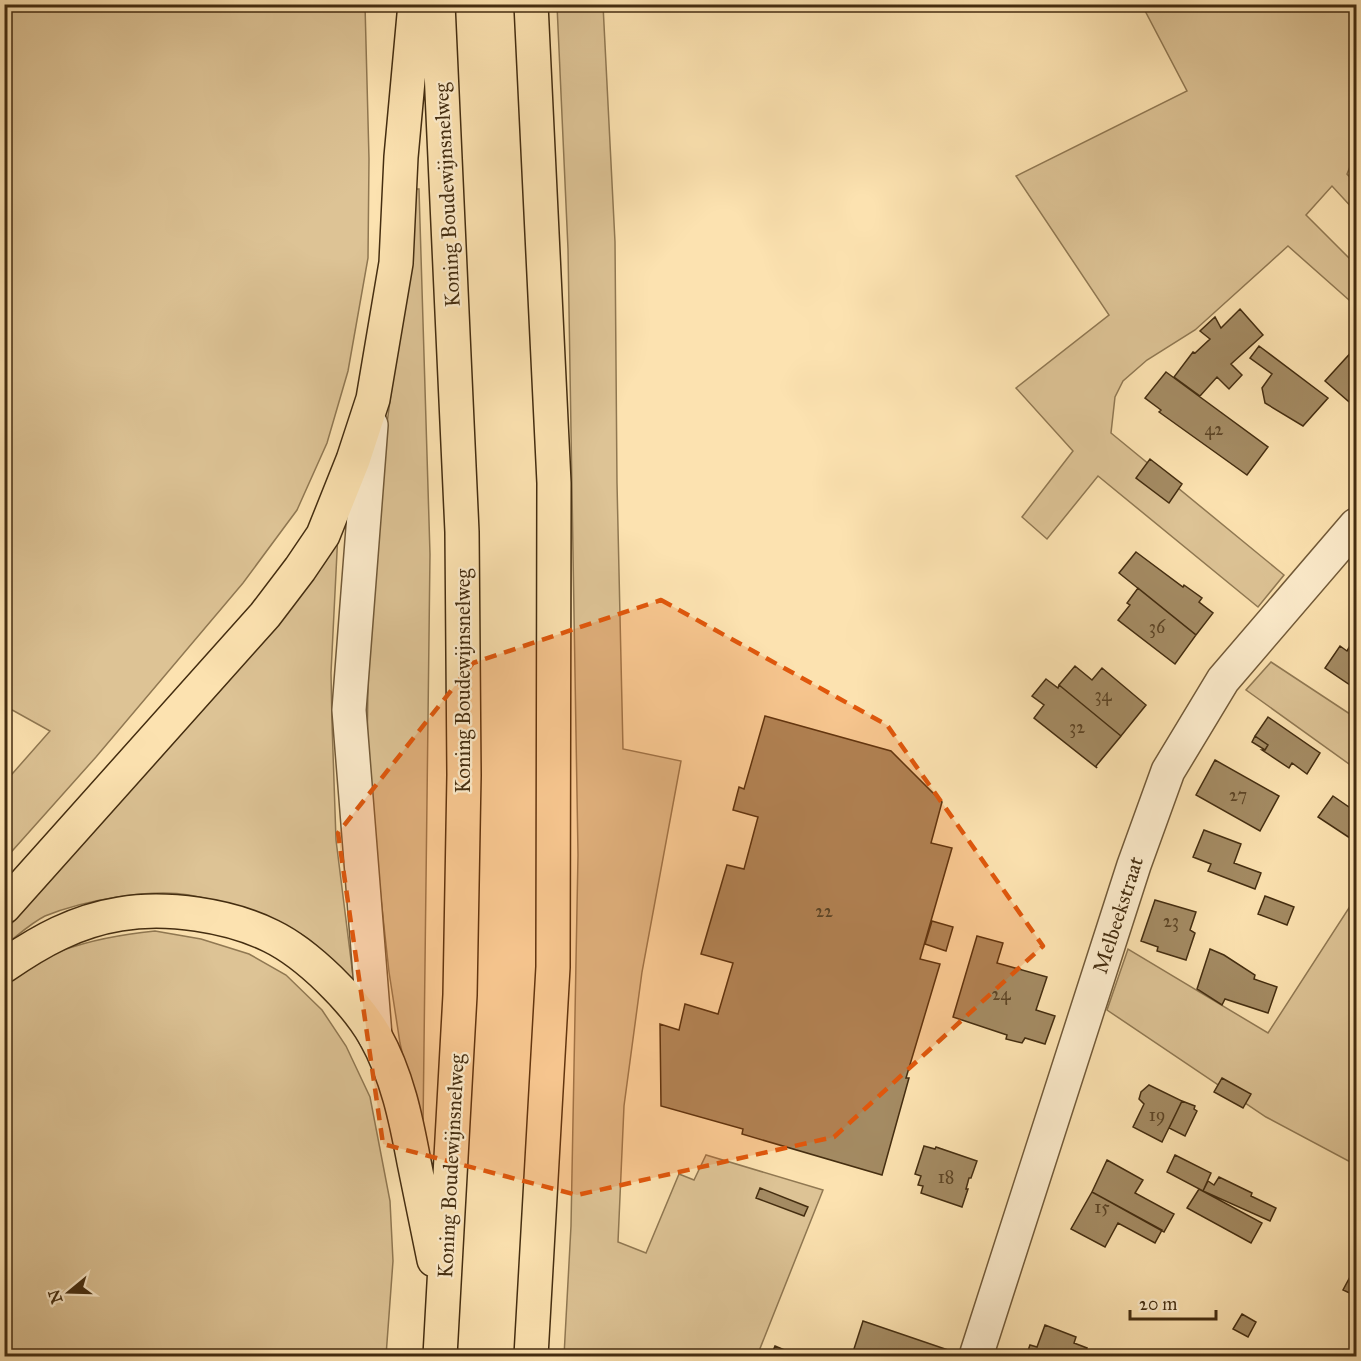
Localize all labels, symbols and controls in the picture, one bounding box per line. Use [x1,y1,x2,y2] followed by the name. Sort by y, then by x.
[428,82,466,308] street label: Koning Boudewijnsnelweg
[1205,418,1224,440] house number: 42
[450,568,476,793] street label: Koning Boudewijnsnelweg
[1149,616,1166,638] house number: 36
[1094,684,1113,706] house number: 34
[1069,716,1085,738] house number: 32
[1229,784,1247,806] house number: 27
[1087,853,1149,977] street label: Melbeekstraat
[815,900,833,922] house number: 22
[1163,910,1179,932] house number: 23
[992,983,1011,1005] house number: 24
[432,1053,470,1279] street label: Koning Boudewijnsnelweg
[1149,1104,1165,1126] house number: 19
[938,1166,954,1188] house number: 18
[1094,1196,1110,1218] house number: 15
[39,1262,99,1322] north arrow
[1130,1283,1216,1321] scale bar
[44,1287,66,1306] text: N
[1139,1293,1177,1315] text: 20 m

